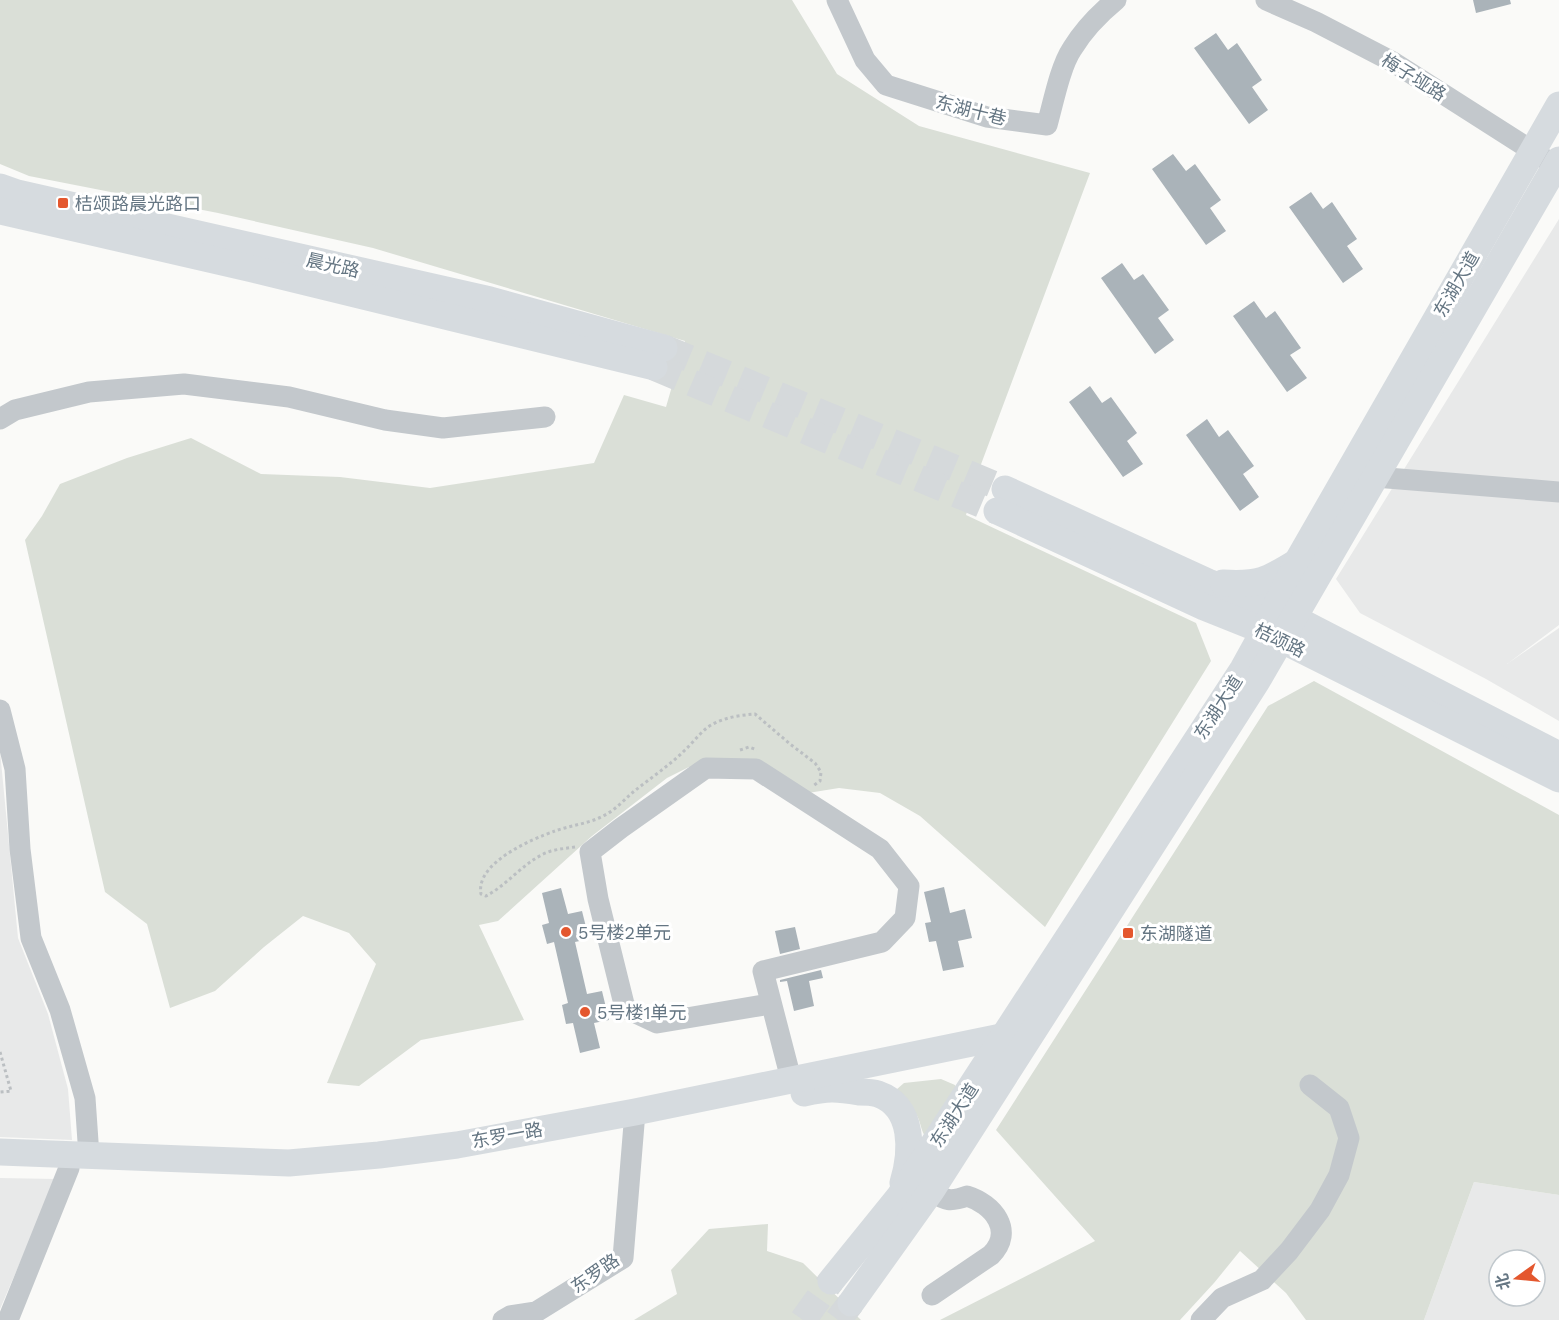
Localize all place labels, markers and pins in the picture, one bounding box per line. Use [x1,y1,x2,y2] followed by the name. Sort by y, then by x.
[75,193,201,214] place label: 桔颂路晨光路口
[56,196,70,210] marker: 桔颂路晨光路口
[578,922,671,943] place label: 5号楼2单元
[1140,923,1212,944] place label: 东湖隧道
[559,925,573,939] marker: 5号楼2单元
[1121,926,1135,940] marker: 东湖隧道
[597,1002,687,1023] place label: 5号楼1单元
[578,1005,592,1019] marker: 5号楼1单元

